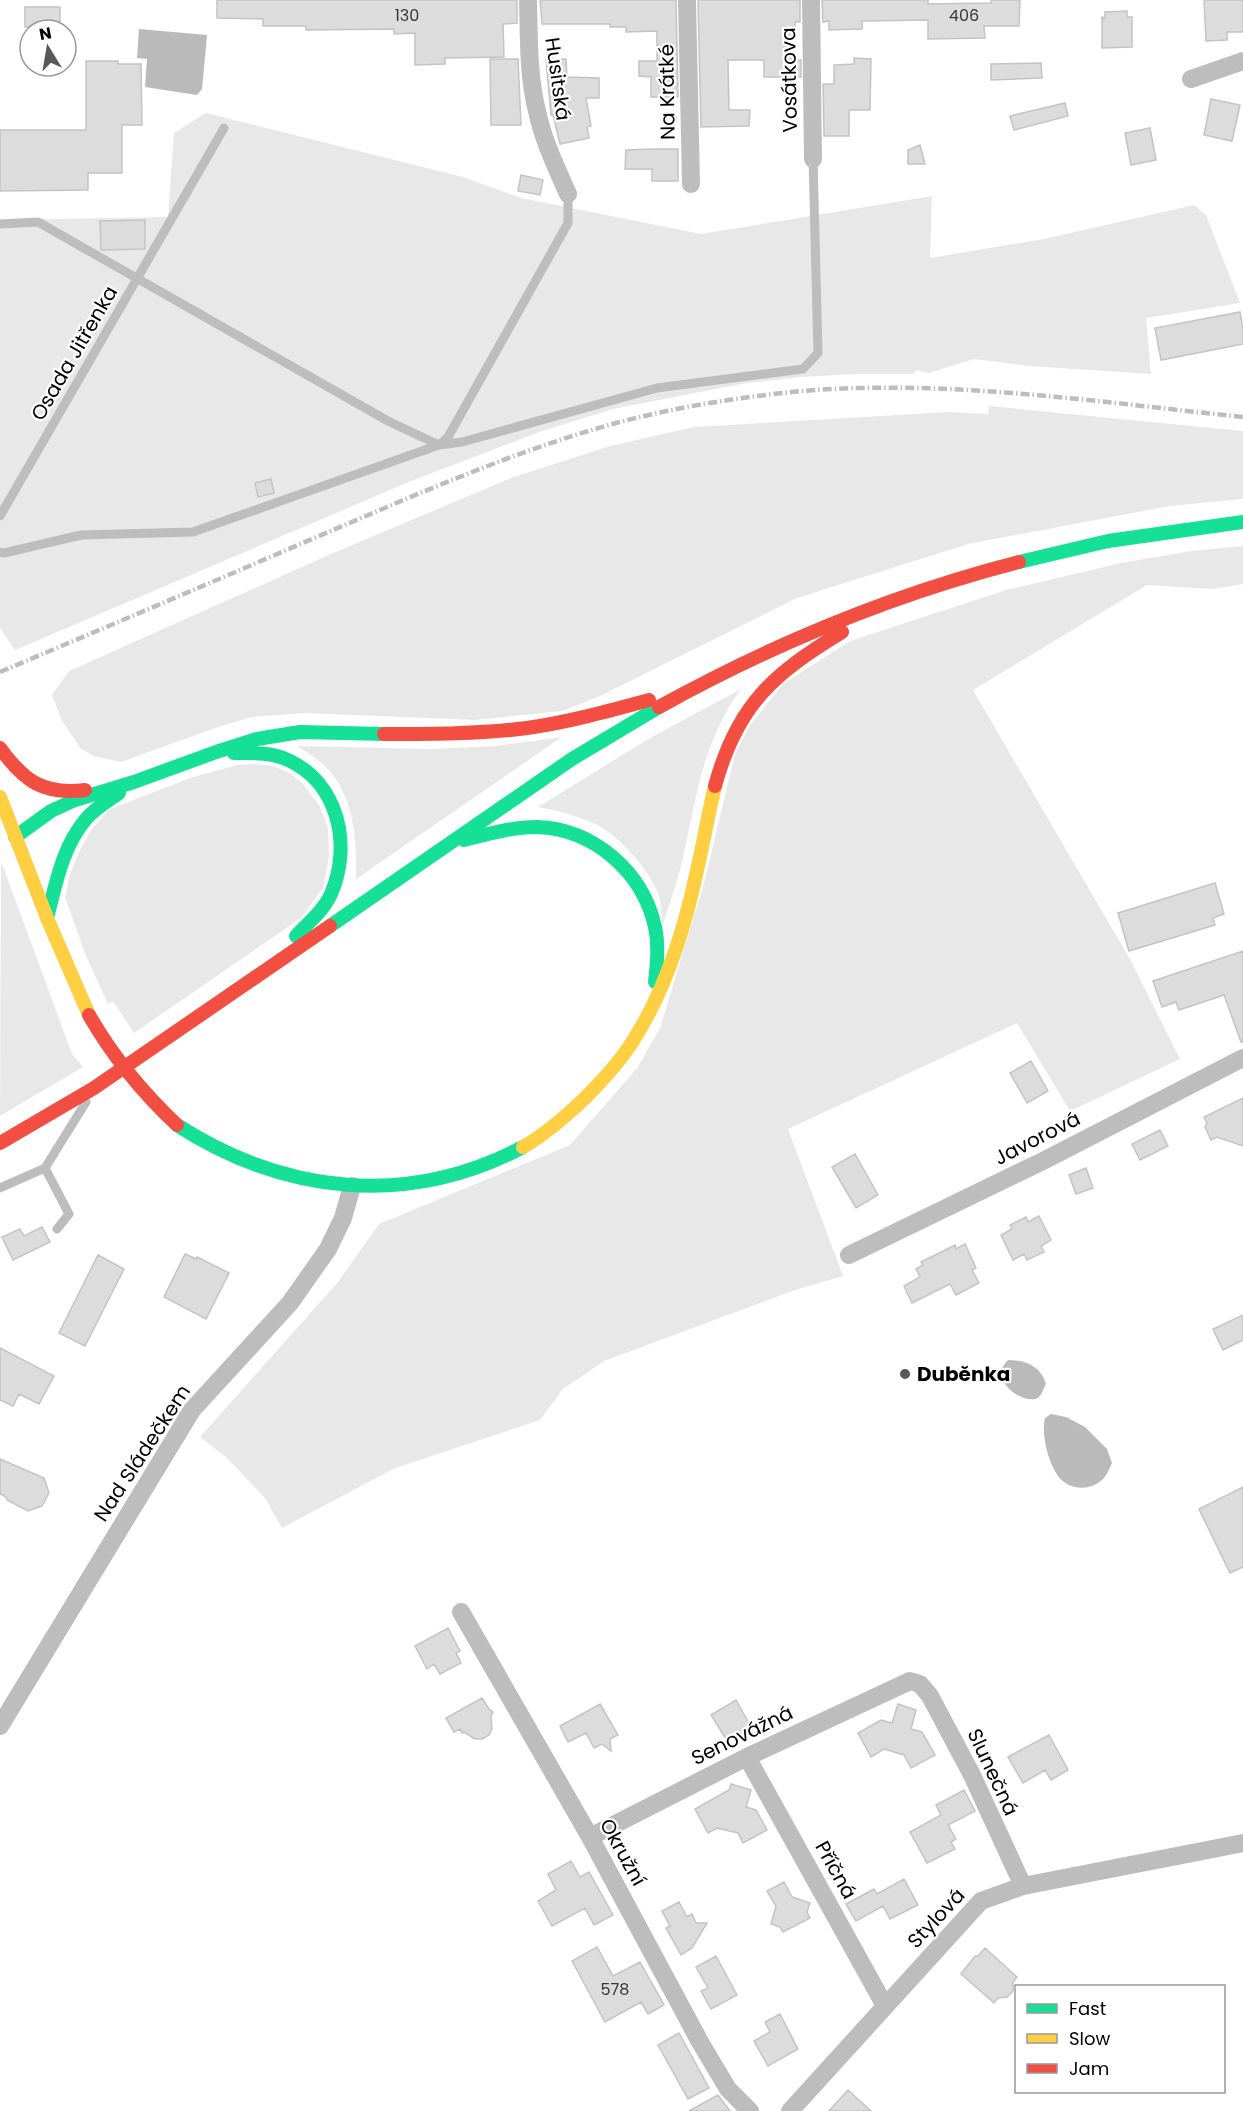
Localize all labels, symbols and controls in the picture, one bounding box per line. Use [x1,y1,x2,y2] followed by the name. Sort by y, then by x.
[395,4,419,27] house number: 130
[949,4,979,27] house number: 406
[18,18,78,78] north arrow
[37,21,53,46] text: N
[774,27,804,133] street label: Vosátkova
[538,36,578,122] street label: Husitská
[652,44,682,140] street label: Na Krátké
[24,280,124,426] street label: Osada Jitřenka
[989,1104,1085,1172] street label: Javorová
[917,1360,1010,1388] place label: Duběnka
[898,1367,912,1381] marker: Duběnka
[87,1379,197,1527] street label: Nad Sládečkem
[686,1698,798,1772] street label: Senovážná
[961,1724,1025,1820] street label: Slunečná
[593,1813,653,1891] street label: Okružní
[809,1836,863,1904] street label: Příčná
[901,1882,971,1954] street label: Stylová
[601,1978,629,2001] house number: 578
[1015,1985,1225,2093] legend
[1069,1996,1106,2021] text: Fast
[1069,2026,1111,2051] text: Slow
[1069,2056,1109,2081] text: Jam

